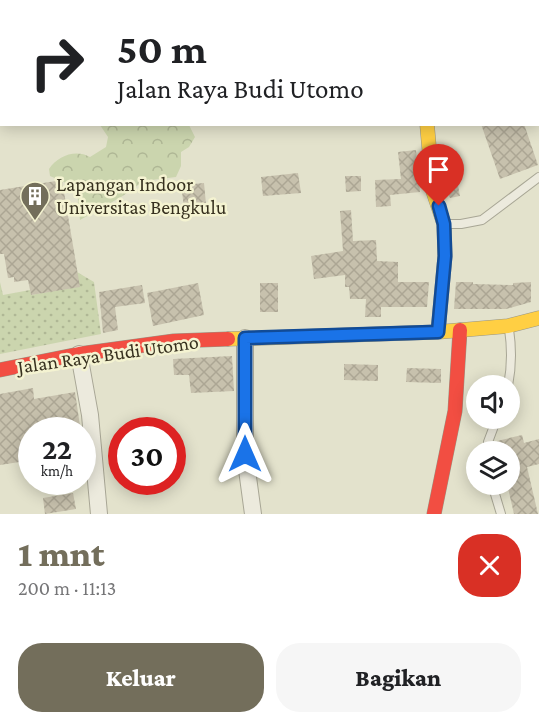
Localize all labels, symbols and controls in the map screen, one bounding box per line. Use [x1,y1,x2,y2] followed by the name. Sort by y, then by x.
[18,24,96,102] icon: right
[117,25,207,72] text: 50 m
[117,74,364,104] text: Jalan Raya Budi Utomo
[413,144,464,206] pin
[422,153,455,186] icon: arrive
[56,173,227,219] place label: Lapangan Indoor Universitas Bengkulu
[19,180,51,222] building icon: Lapangan Indoor Universitas Bengkulu
[14,330,200,379] street label: Jalan Raya Budi Utomo
[466,375,520,495] map controls
[466,375,520,429] button: sound
[108,417,186,495] speed limit sign: 30
[213,422,277,486] position arrow
[42,432,72,465] text: 22
[466,441,520,495] button: layers
[41,463,73,479] text: km/h
[18,534,105,574] text: 1 mnt
[458,534,521,597] button: close
[18,577,116,599] text: 200 m · 11:13
[18,643,264,712] button: Keluar
[276,643,521,712] button: Bagikan

